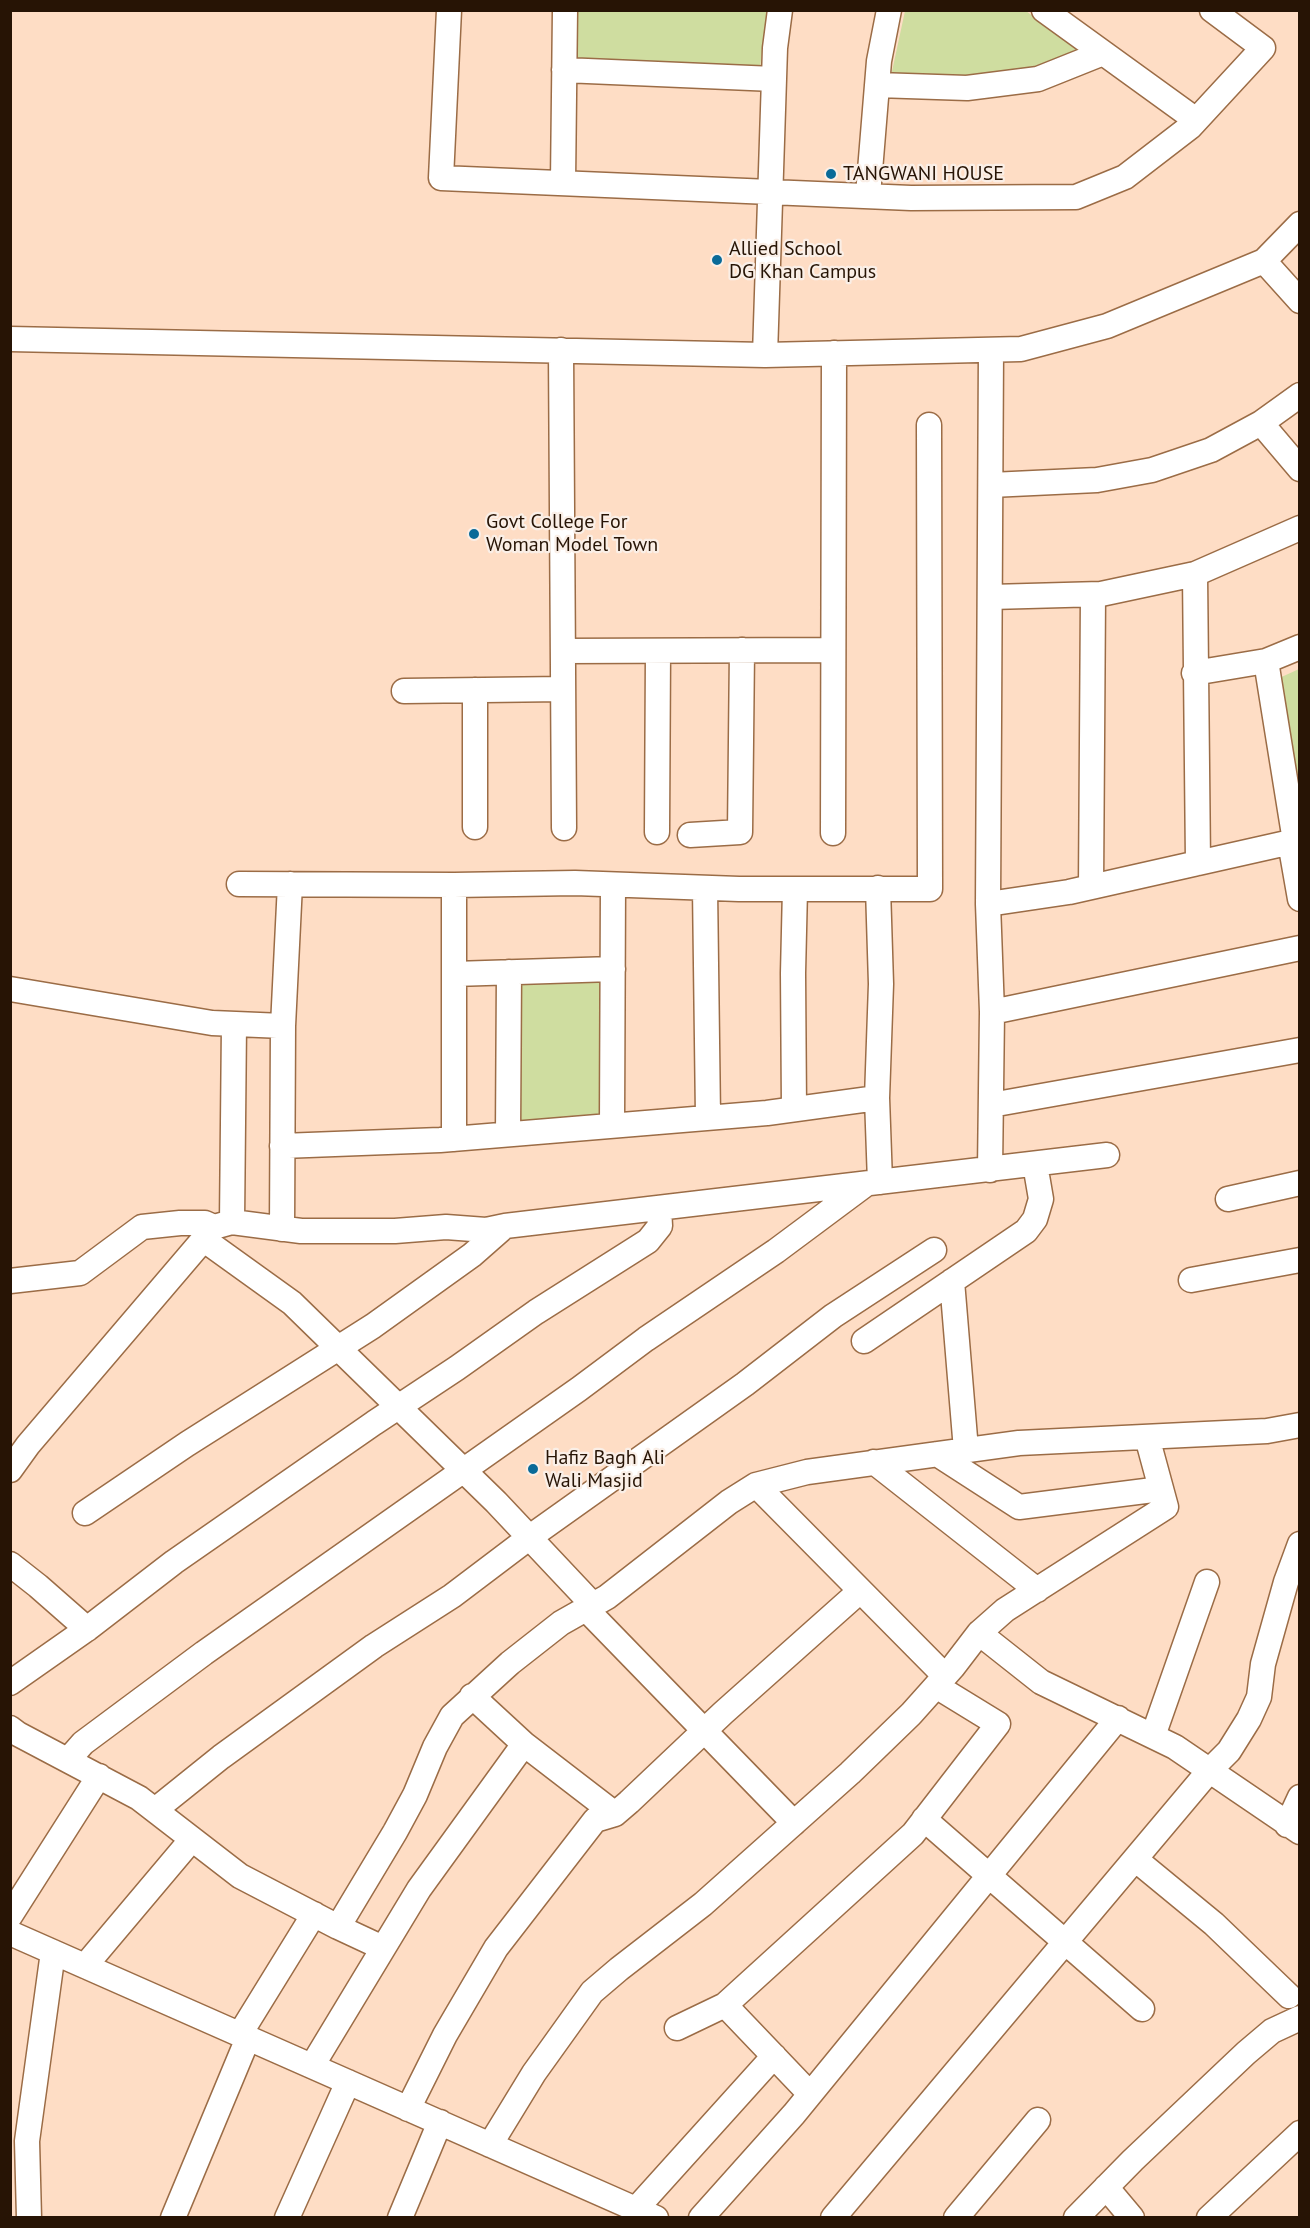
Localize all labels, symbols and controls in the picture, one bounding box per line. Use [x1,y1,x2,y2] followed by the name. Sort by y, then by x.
[843,162,1004,186] place label: TANGWANI HOUSE
[824,167,838,181] marker: TANGWANI HOUSE
[729,237,876,284] place label: Allied School DG Khan Campus
[710,253,724,267] marker: Allied School DG Khan Campus
[486,510,658,557] place label: Govt College For Woman Model Town
[467,527,481,541] marker: Govt College For Woman Model Town
[545,1446,665,1493] place label: Hafiz Bagh Ali Wali Masjid
[526,1462,540,1476] marker: Hafiz Bagh Ali Wali Masjid

